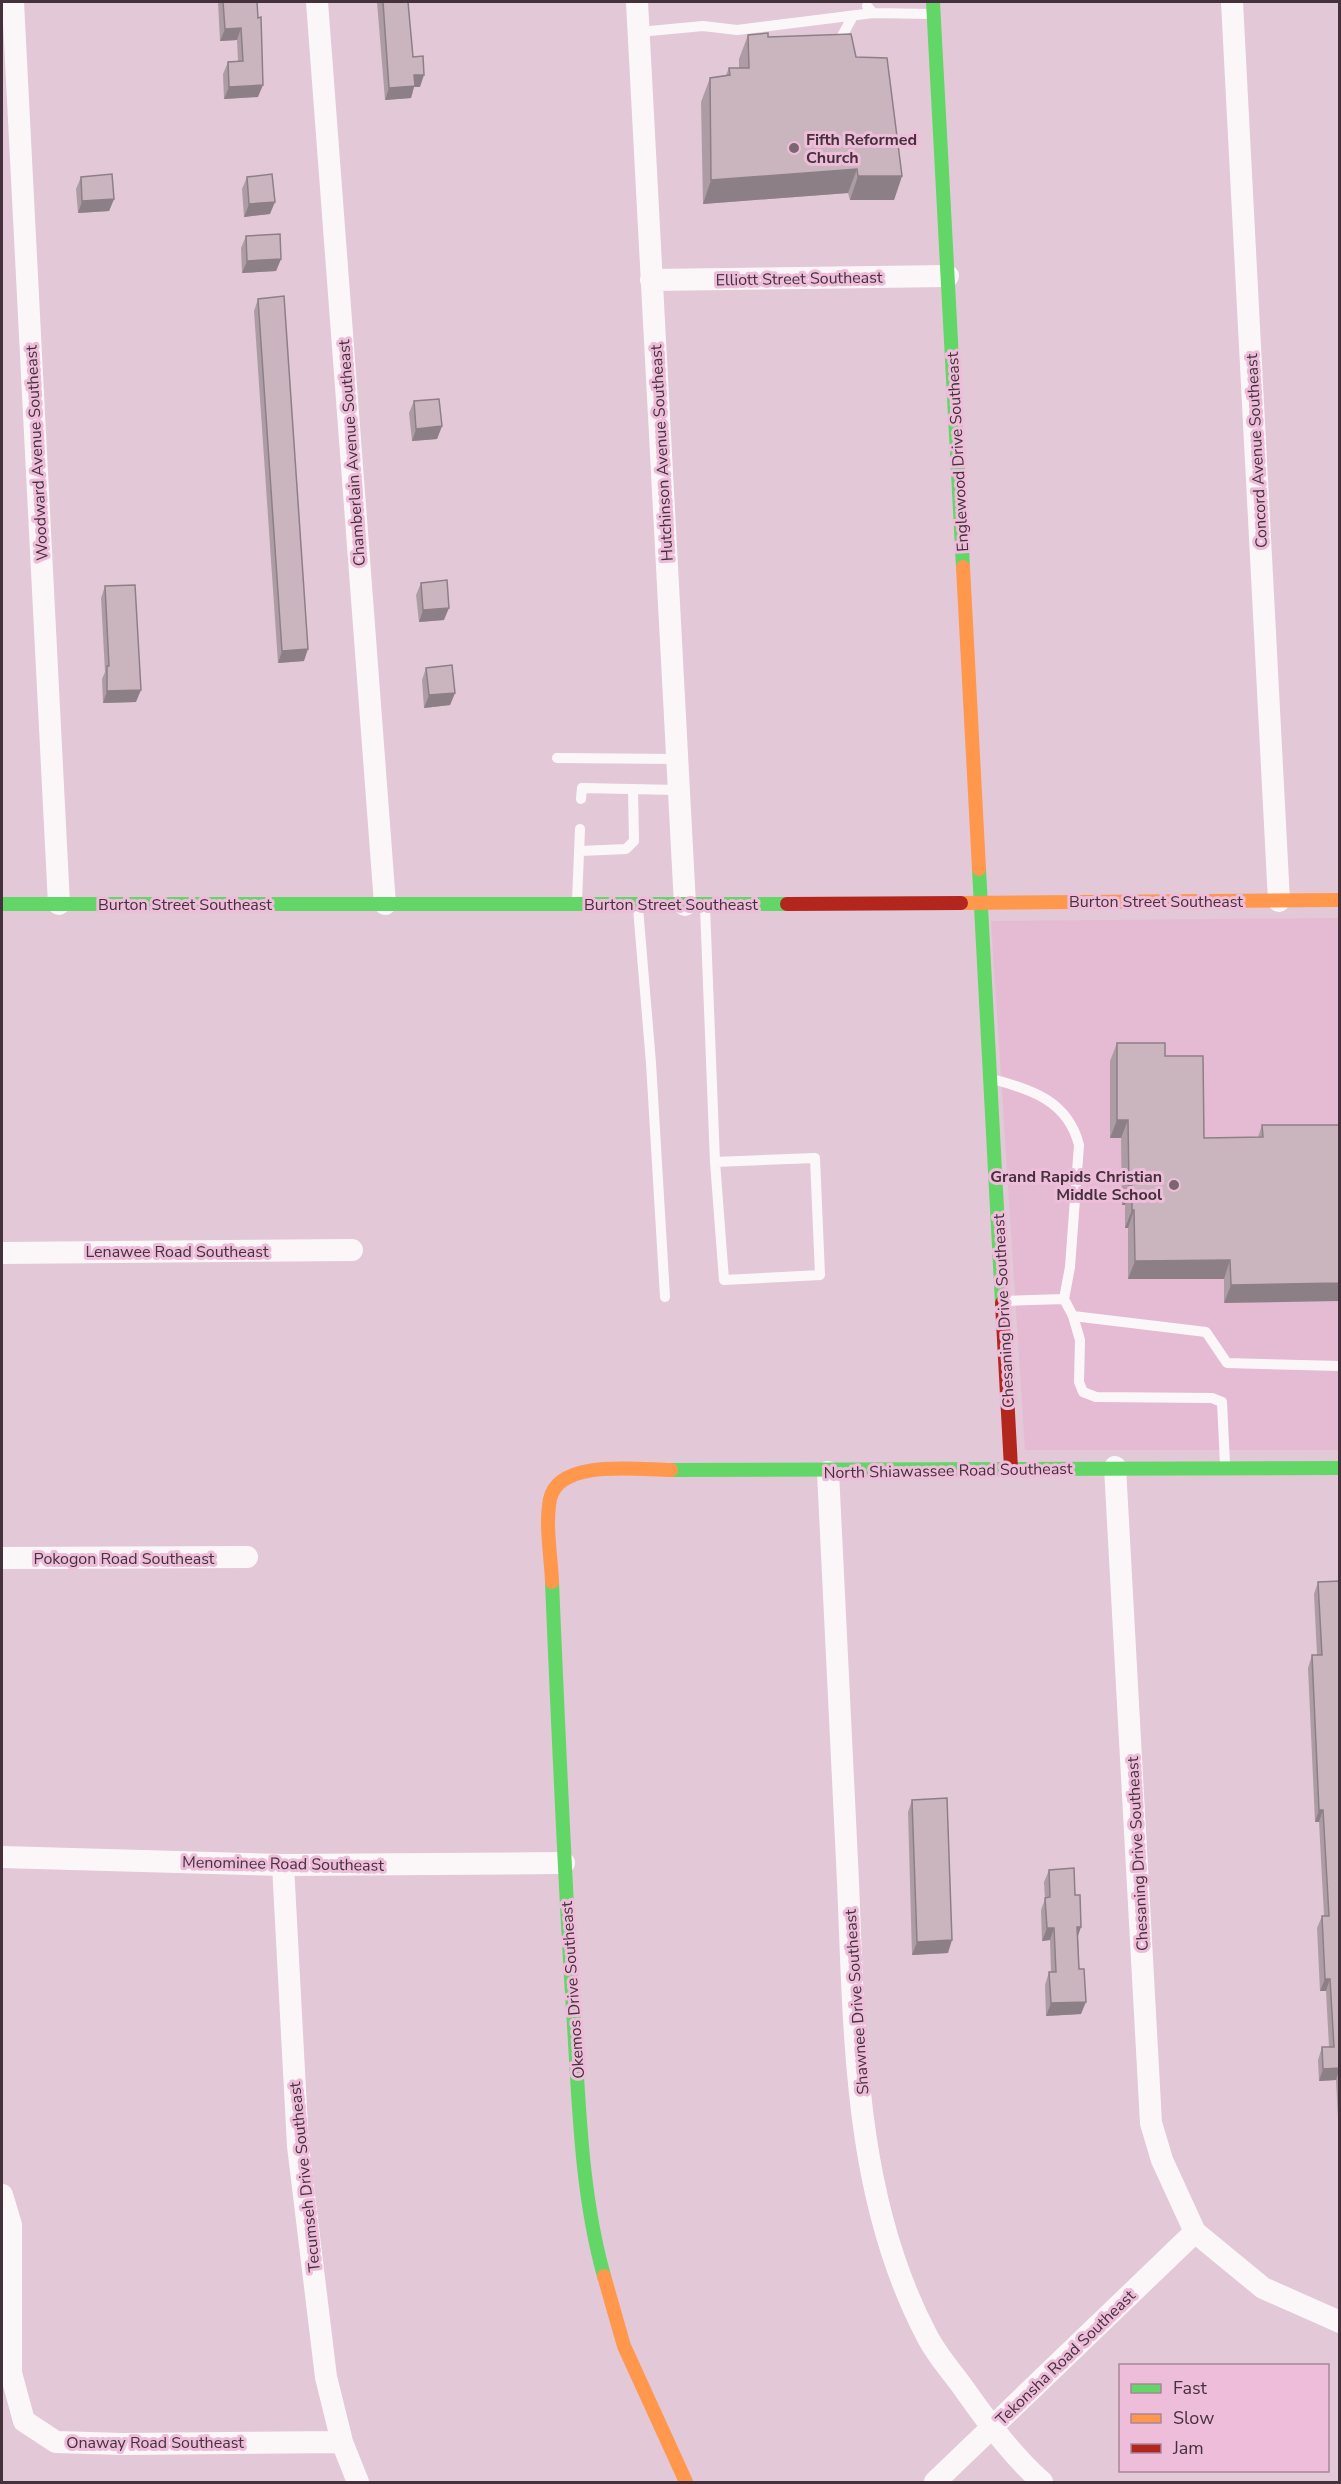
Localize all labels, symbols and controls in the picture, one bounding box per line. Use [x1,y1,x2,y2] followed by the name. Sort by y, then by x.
[806,129,917,169] place label: Fifth Reformed Church
[787,141,801,155] marker: Fifth Reformed Church
[715,267,883,291] street label: Elliott Street Southeast
[333,339,371,567] street label: Chamberlain Avenue Southeast
[20,344,54,561] street label: Woodward Avenue Southeast
[645,344,679,562] street label: Hutchinson Avenue Southeast
[942,351,974,552] street label: Englewood Drive Southeast
[1241,353,1273,549] street label: Concord Avenue Southeast
[1069,891,1243,913] street label: Burton Street Southeast
[98,894,272,916] street label: Burton Street Southeast
[584,894,758,916] street label: Burton Street Southeast
[990,1166,1162,1206] place label: Grand Rapids Christian Middle School
[1167,1178,1181,1192] marker: Grand Rapids Christian Middle School
[988,1213,1020,1409] street label: Chesaning Drive Southeast
[85,1241,269,1263] street label: Lenawee Road Southeast
[823,1458,1073,1484] street label: North Shiawassee Road Southeast
[34,1548,215,1570] street label: Pokogon Road Southeast
[1122,1756,1154,1952] street label: Chesaning Drive Southeast
[182,1851,384,1877] street label: Menominee Road Southeast
[556,1900,590,2079] street label: Okemos Drive Southeast
[840,1908,874,2095] street label: Shawnee Drive Southeast
[284,2080,326,2273] street label: Tecumseh Drive Southeast
[991,2285,1141,2430] street label: Tekonsha Road Southeast
[1119,2364,1329,2472] legend
[1173,2376,1208,2400] text: Fast
[1173,2406,1214,2430] text: Slow
[66,2432,244,2454] street label: Onaway Road Southeast
[1172,2436,1204,2460] text: Jam

